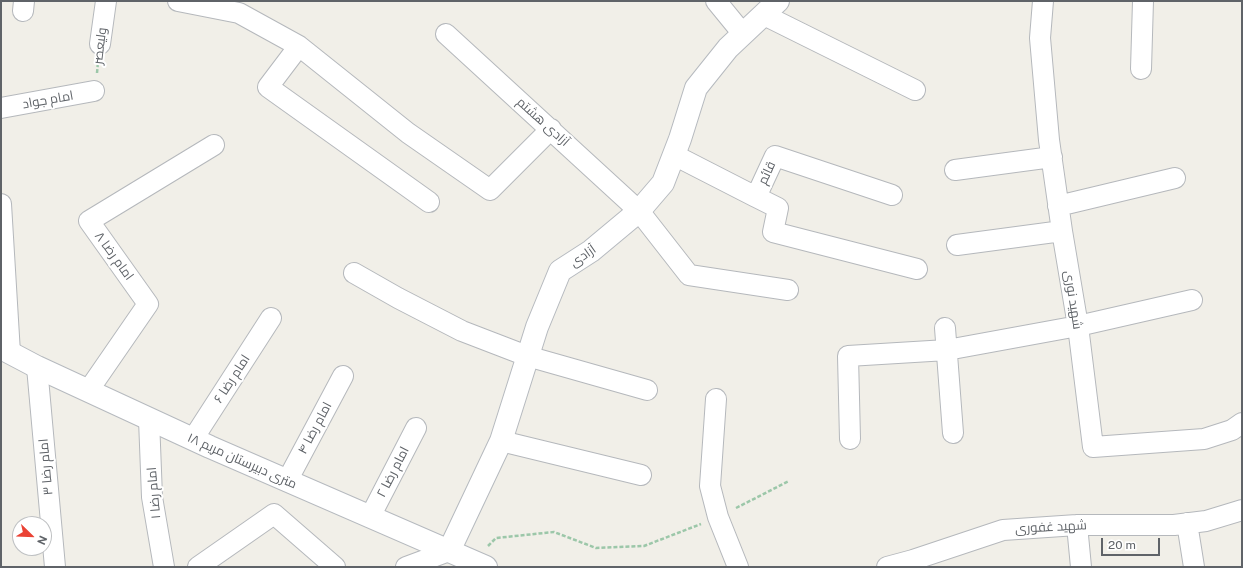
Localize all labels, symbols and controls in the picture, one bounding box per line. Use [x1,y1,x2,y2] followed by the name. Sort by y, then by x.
[90,27,110,65] street label: ولیعصر
[21,88,75,112] street label: امام جواد
[513,94,573,150] street label: آزادی هشتم
[755,159,779,187] street label: قائم
[91,229,137,283] street label: امام رضا ۸
[567,241,599,271] street label: آزادی
[1061,269,1085,331] street label: شهید نوری
[211,352,253,406] street label: امام رضا ۶
[295,399,335,457] street label: امام رضا ۴
[185,430,299,492] street label: ۱۸ متری دبیرستان مریم
[36,438,56,496] street label: امام رضا ۳
[374,444,412,500] street label: امام رضا ۲
[144,466,164,520] street label: امام رضا ۱
[12,516,52,556] north arrow
[1015,517,1087,537] street label: شهید غفوری
[1103,530,1162,556] scale bar
[35,534,49,547] text: N
[1108,538,1136,552] text: 20 m

